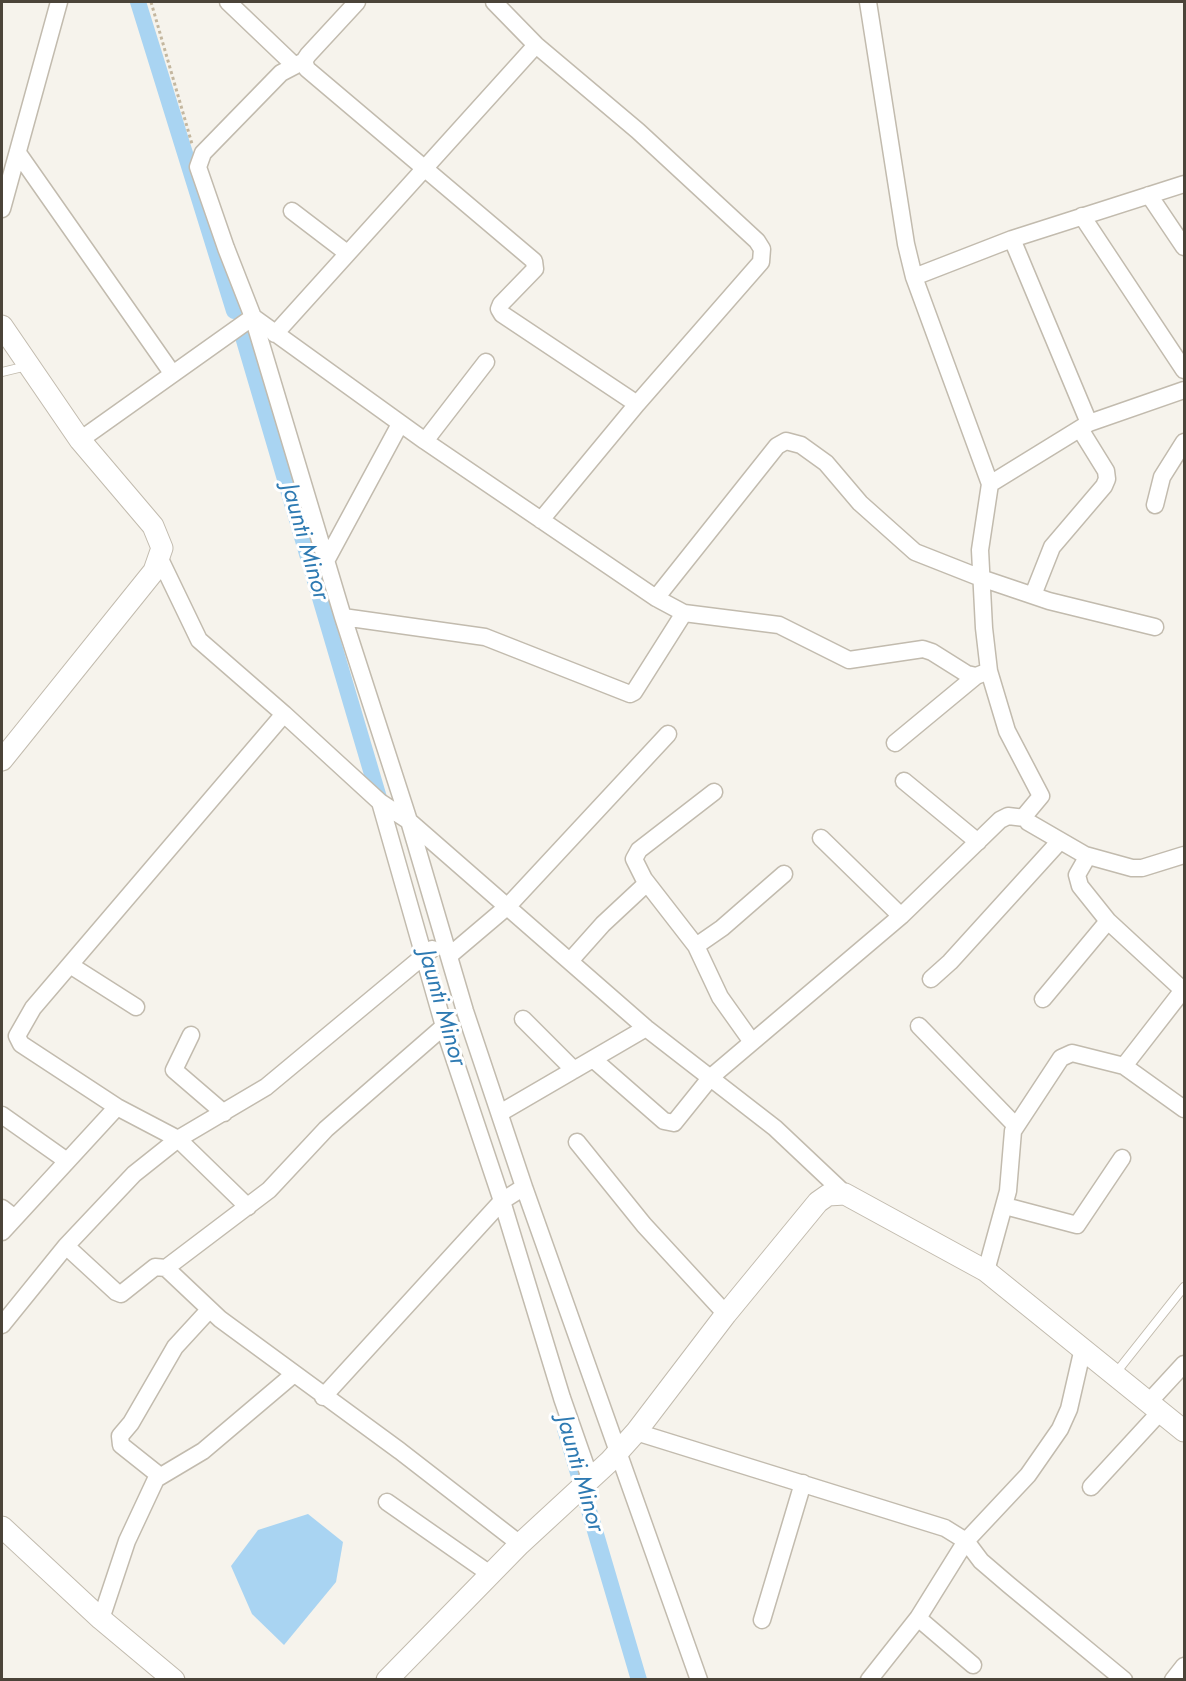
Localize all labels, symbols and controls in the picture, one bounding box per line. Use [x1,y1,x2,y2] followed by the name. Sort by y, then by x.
[274,480,334,604] water label: Jaunti Minor
[411,946,471,1070] water label: Jaunti Minor
[549,1412,609,1536] water label: Jaunti Minor

